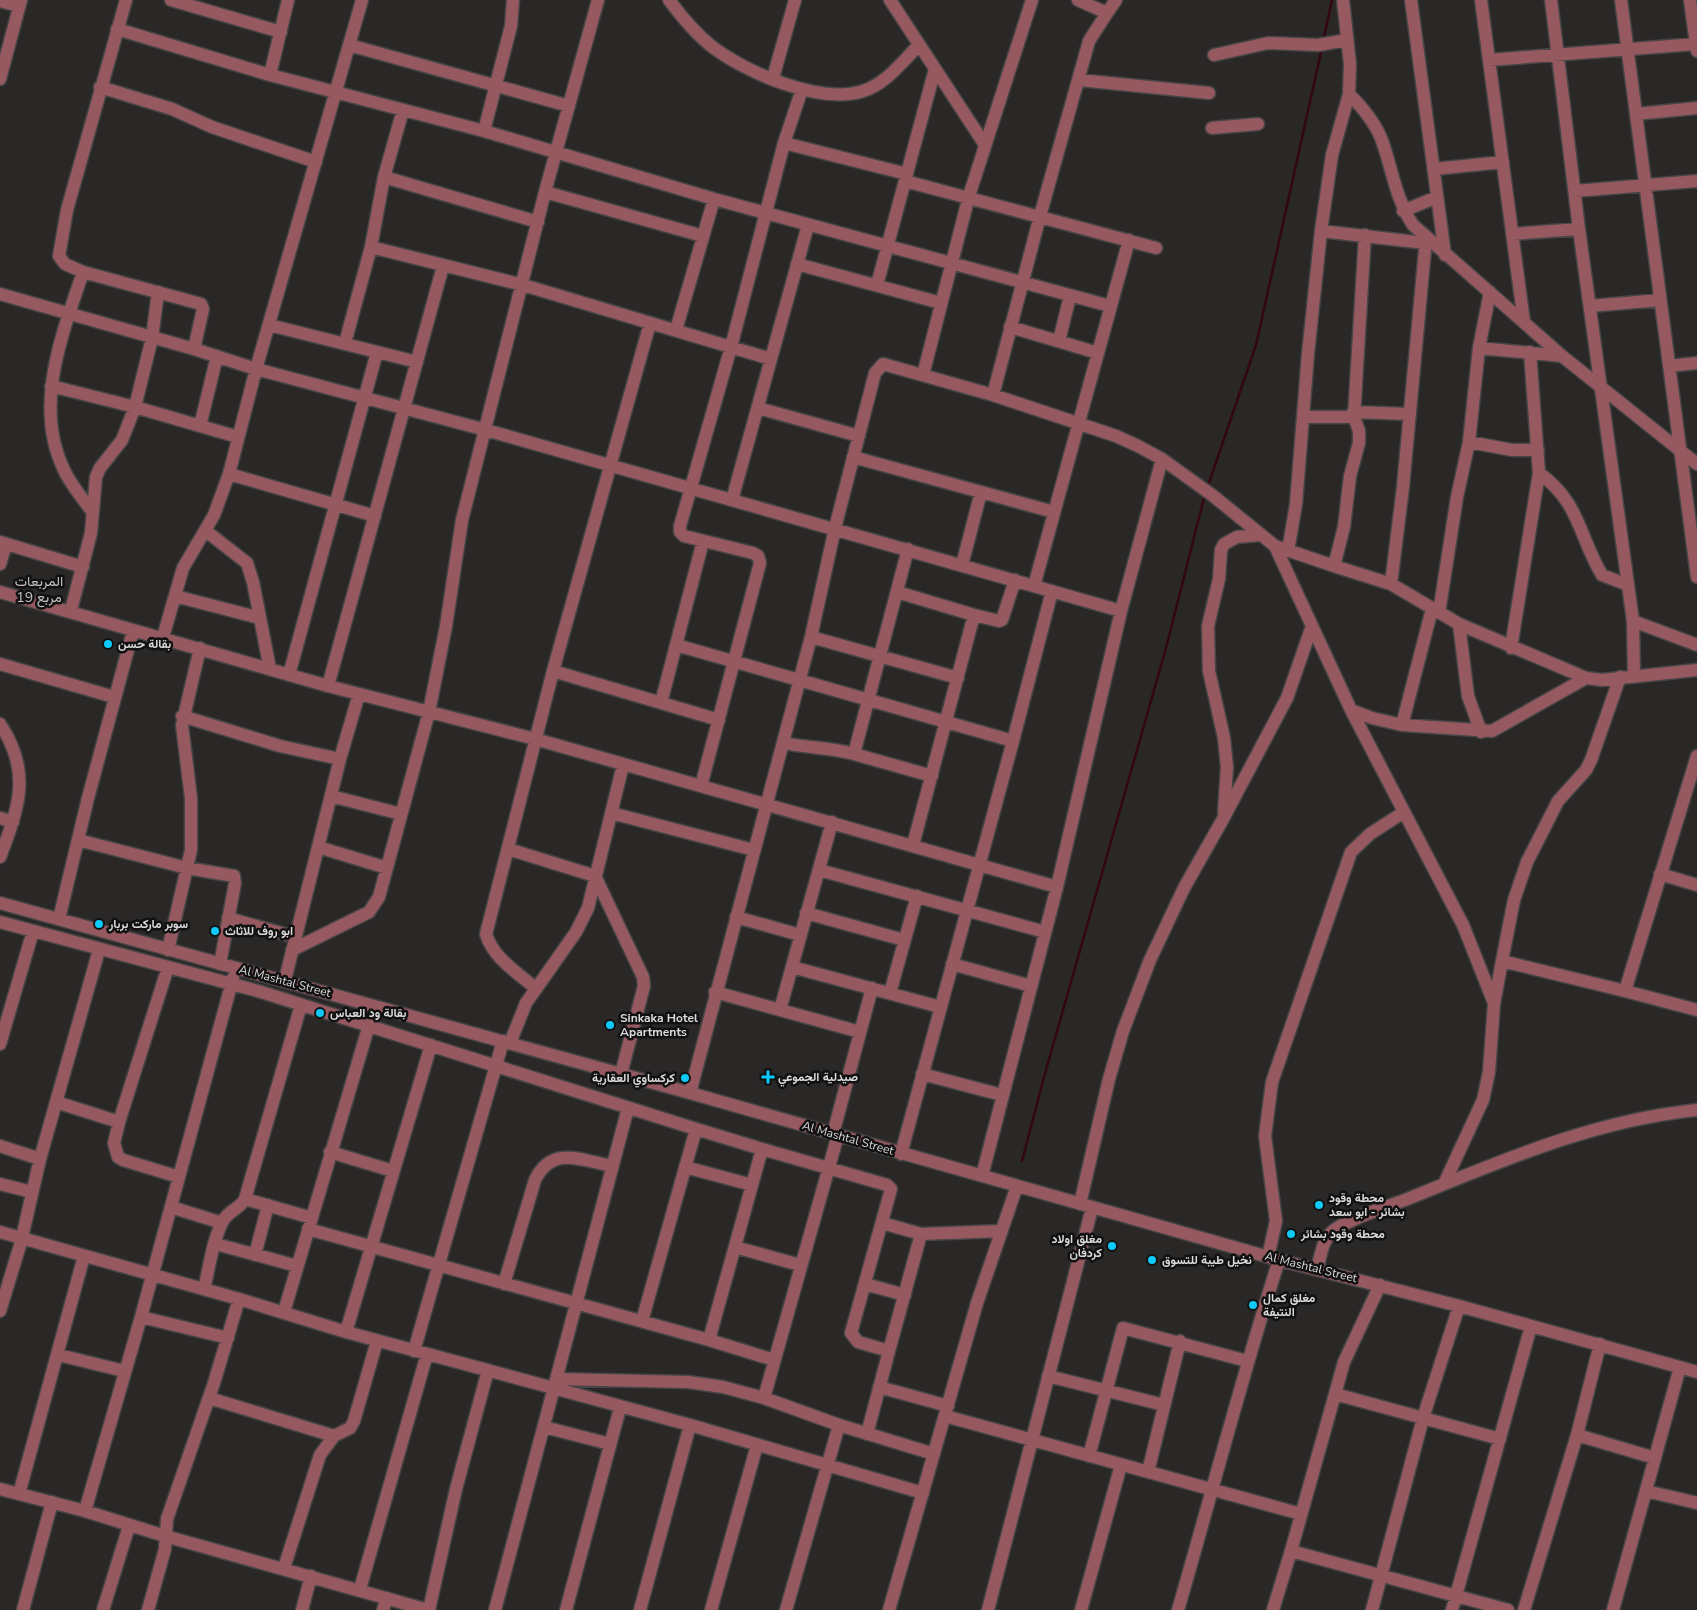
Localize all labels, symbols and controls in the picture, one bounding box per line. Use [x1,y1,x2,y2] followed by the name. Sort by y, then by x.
[15,572,63,608] district label: المربعات مربع 19
[118,636,172,652] place label: بقالة حسن
[102,638,114,650] marker: بقالة حسن
[108,916,188,932] place label: سوبر ماركت بربار
[93,918,105,930] marker: سوبر ماركت بربار
[225,923,293,939] place label: ابو روف للاثاث
[209,925,221,937] marker: ابو روف للاثاث
[237,961,333,1001] street label: Al Mashtal Street
[330,1005,407,1021] place label: بقالة ود العباس
[314,1007,326,1019] marker: بقالة ود العباس
[620,1010,698,1040] place label: Sinkaka Hotel Apartments
[604,1019,616,1031] marker: Sinkaka Hotel Apartments
[778,1069,858,1087] place label: صيدلية الجموعي
[592,1070,676,1088] place label: كركساوي العقارية
[762,1071,774,1083] marker: صيدلية الجموعي
[679,1072,691,1084] marker: كركساوي العقارية
[800,1117,896,1159] street label: Al Mashtal Street
[1329,1190,1405,1220] place label: محطة وقود بشائر - ابو سعد
[1313,1199,1325,1211] marker: محطة وقود بشائر - ابو سعد
[1300,1226,1385,1242] place label: محطة وقود بشائر
[1285,1228,1297,1240] marker: محطة وقود بشائر
[1051,1231,1103,1261] place label: مغلق اولاد كردفان
[1106,1240,1118,1252] marker: مغلق اولاد كردفان
[1263,1248,1360,1286] street label: Al Mashtal Street
[1162,1252,1252,1268] place label: نخيل طيبة للتسوق
[1146,1254,1158,1266] marker: نخيل طيبة للتسوق
[1263,1290,1316,1320] place label: مغلق كمال النتيفة
[1247,1299,1259,1311] marker: مغلق كمال النتيفة

